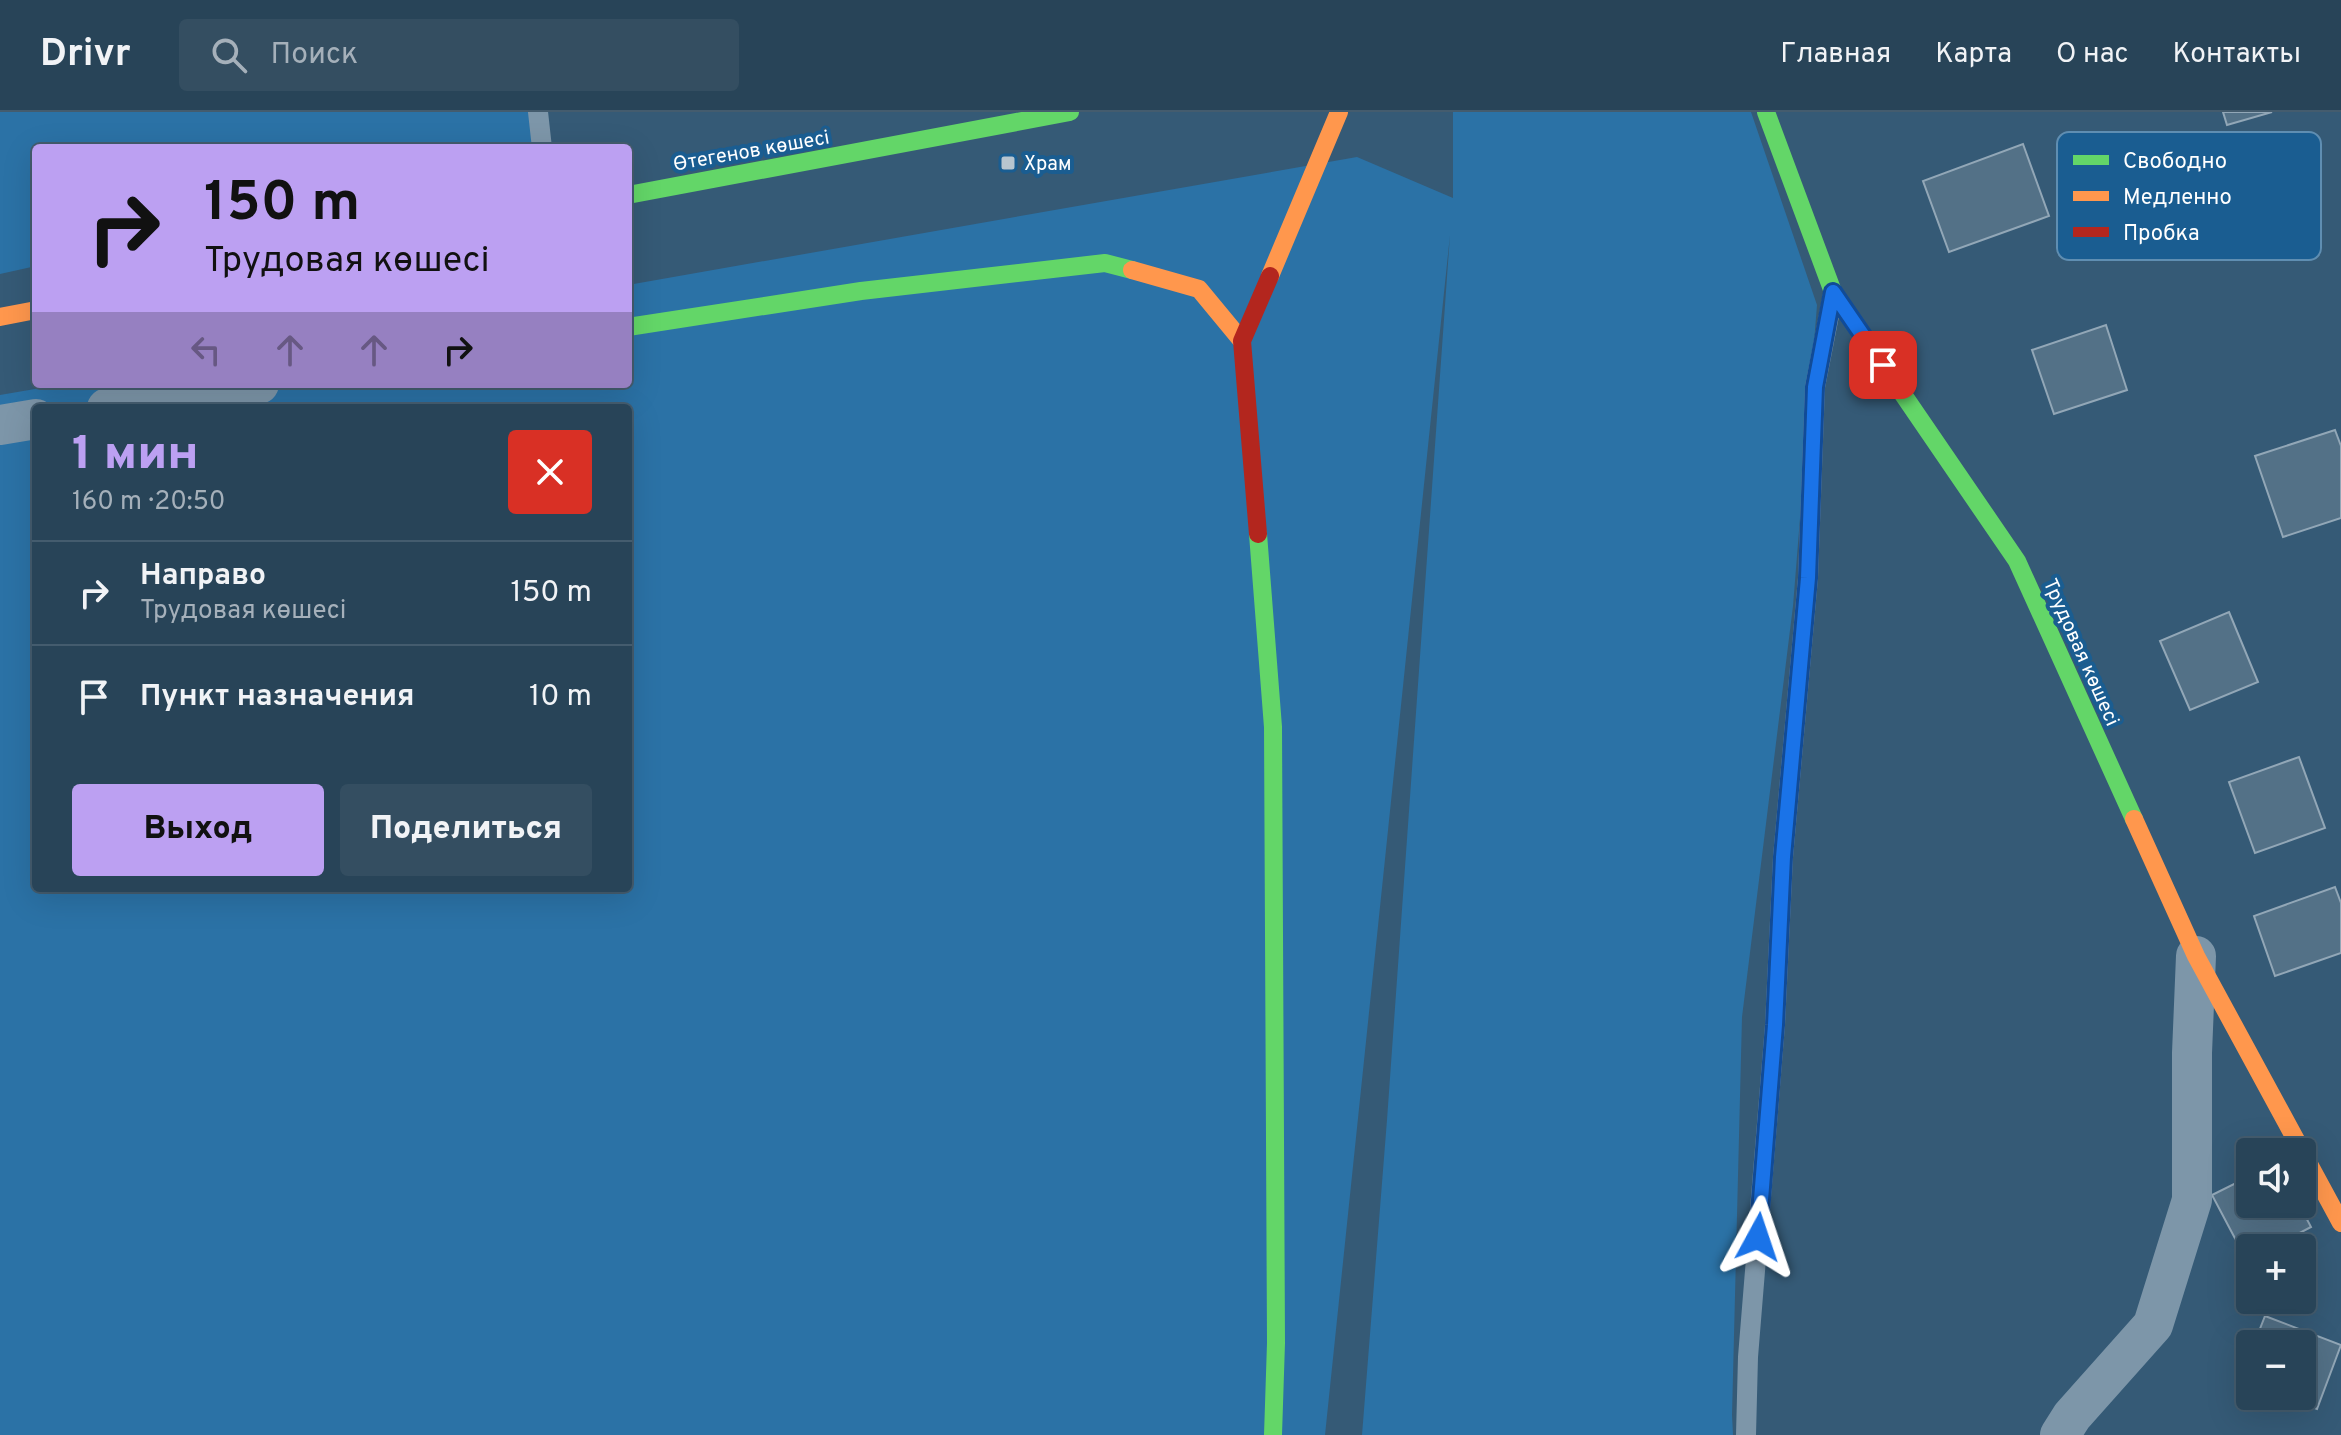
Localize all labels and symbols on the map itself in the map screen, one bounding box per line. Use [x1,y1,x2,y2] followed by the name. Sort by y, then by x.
[671,125,832,179] street label: Өтегенов көшесі
[2057,132,2321,260] legend
[2123,149,2227,176] text: Свободно
[1024,152,1072,178] place label: Храм
[999,154,1017,172] marker: Храм
[2123,185,2232,212] text: Медленно
[2123,221,2200,248] text: Пробка
[1849,331,1917,399] pin
[2036,575,2124,731] street label: Трудовая көшесі
[1716,1195,1800,1279] position arrow

